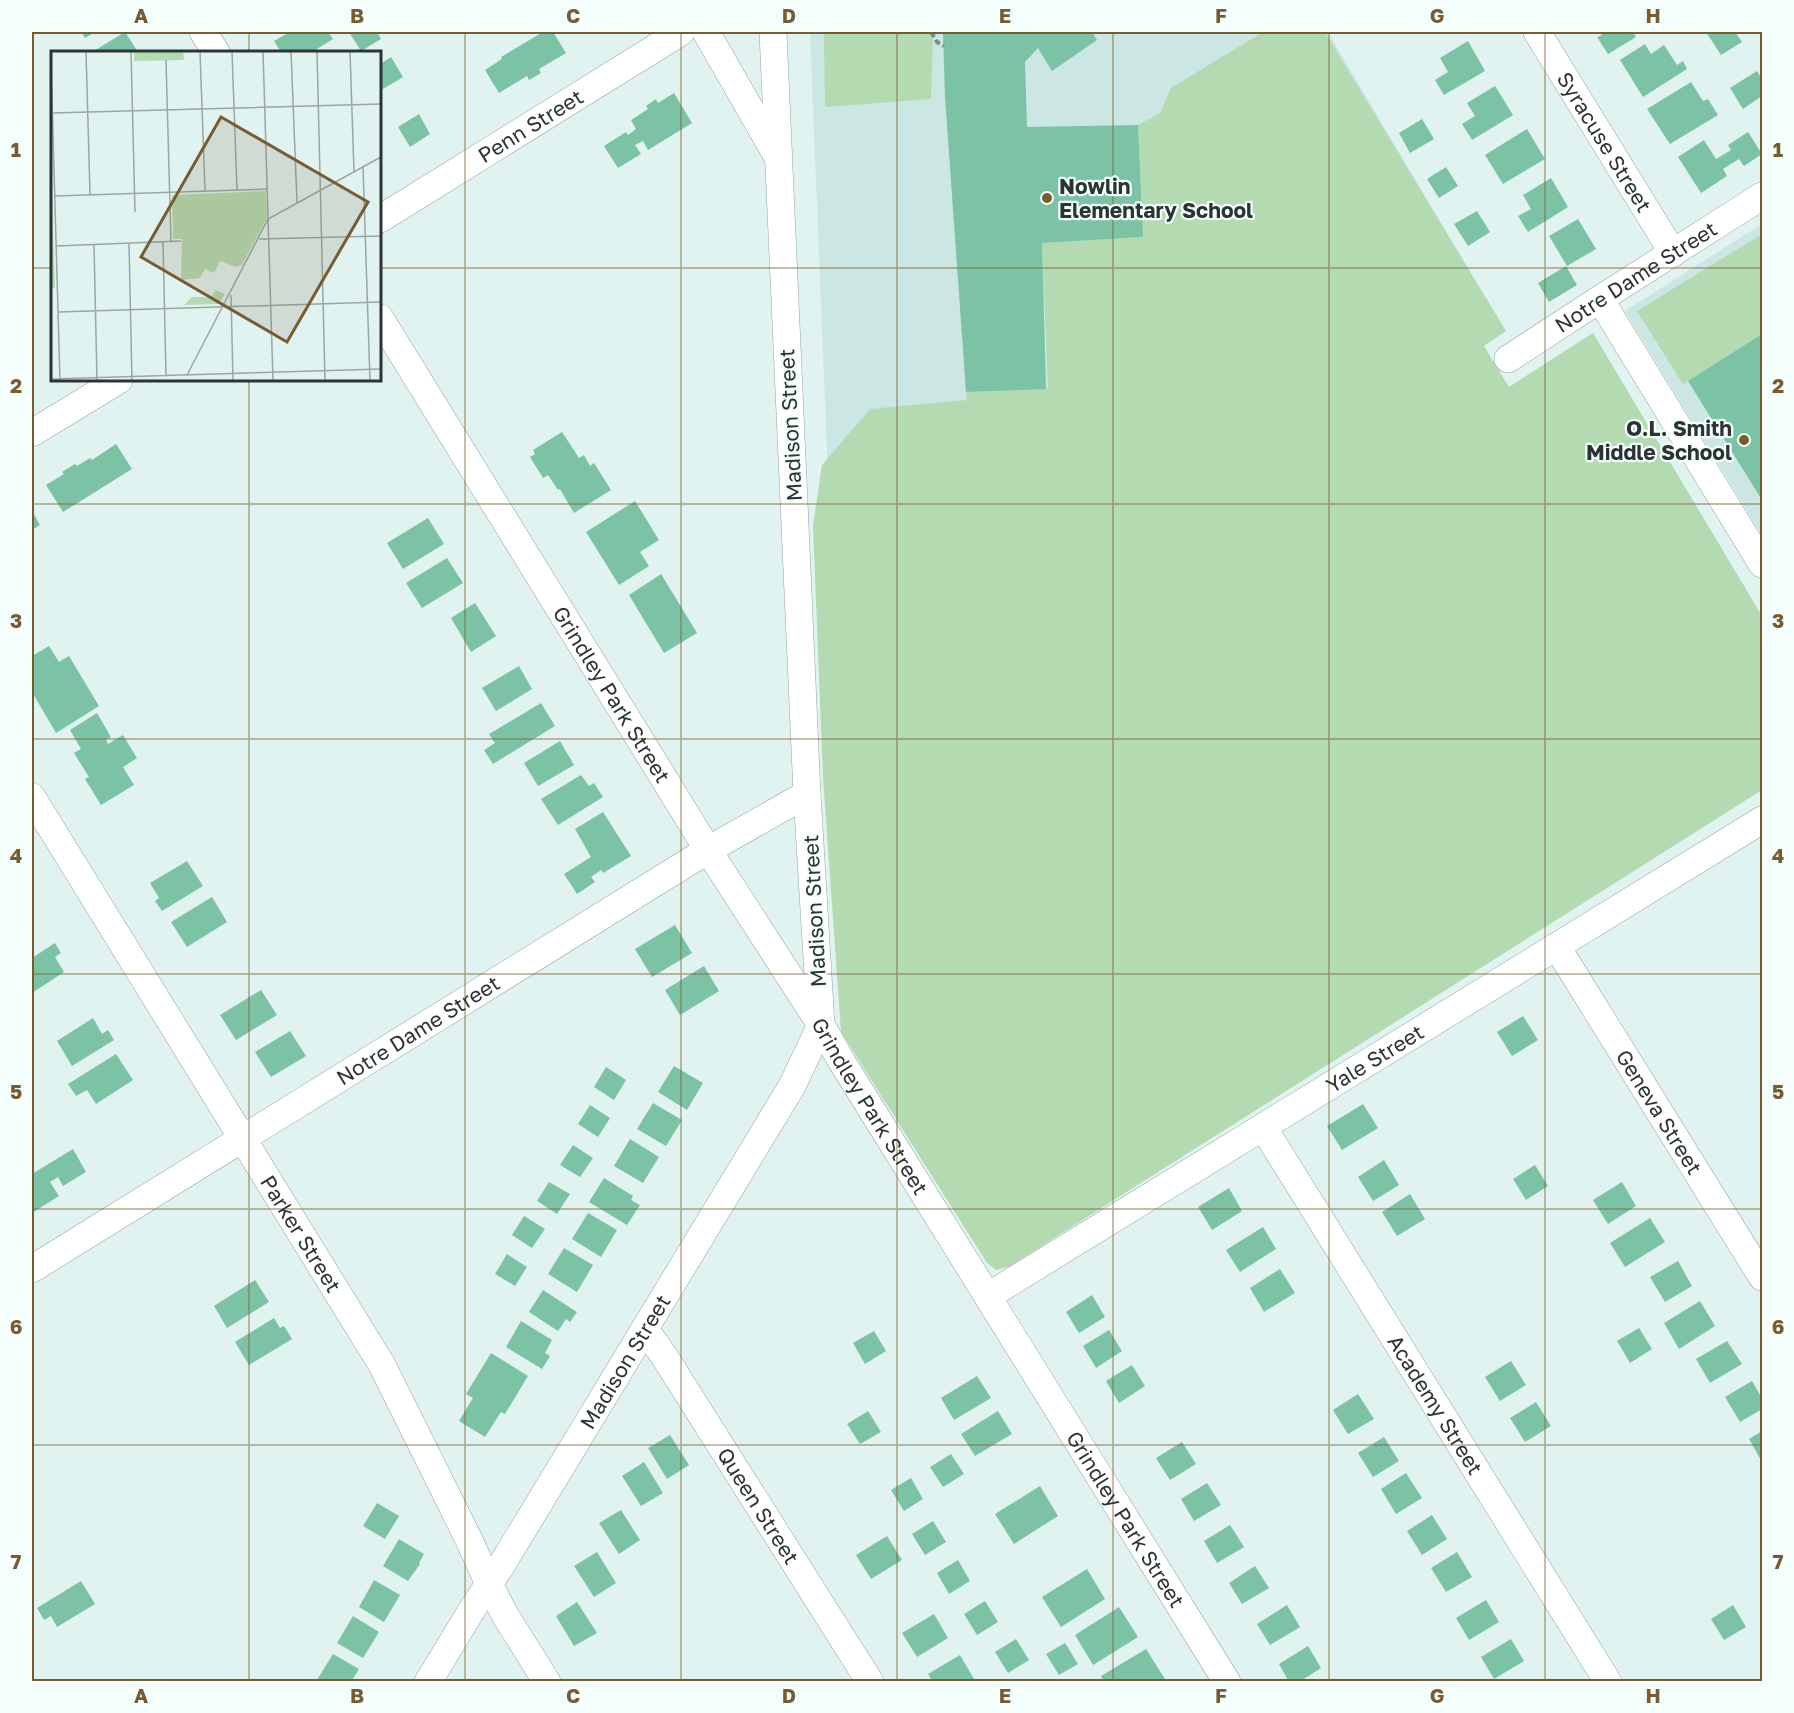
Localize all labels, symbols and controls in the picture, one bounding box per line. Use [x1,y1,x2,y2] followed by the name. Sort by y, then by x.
[134,3,148,27] text: A
[350,3,364,27] text: B
[566,3,580,27] text: C
[782,3,796,27] text: D
[999,3,1011,27] text: E
[1215,3,1227,27] text: F
[1430,3,1444,27] text: G
[1645,3,1661,27] text: H
[51,51,381,381] inset map
[1552,67,1658,217] street label: Syracuse Street
[473,83,588,168] street label: Penn Street
[11,137,21,161] text: 1
[1773,137,1783,161] text: 1
[1059,173,1253,223] place label: Nowlin Elementary School
[1040,191,1054,205] marker: Nowlin Elementary School
[1550,215,1722,338] street label: Notre Dame Street
[773,348,807,502] street label: Madison Street
[10,373,22,397] text: 2
[1772,373,1784,397] text: 2
[1586,415,1732,465] place label: O.L. Smith Middle School
[1737,433,1751,447] marker: O.L. Smith Middle School
[548,601,676,787] street label: Grindley Park Street
[10,608,22,632] text: 3
[1772,608,1784,632] text: 3
[797,834,831,988] street label: Madison Street
[10,843,22,867] text: 4
[1772,843,1784,867] text: 4
[331,969,504,1090] street label: Notre Dame Street
[806,1013,934,1199] street label: Grindley Park Street
[1321,1018,1428,1098] street label: Yale Street
[1611,1045,1708,1179] street label: Geneva Street
[10,1079,22,1103] text: 5
[1772,1079,1784,1103] text: 5
[255,1170,347,1297] street label: Parker Street
[574,1290,676,1434] street label: Madison Street
[10,1314,22,1338] text: 6
[1772,1314,1784,1338] text: 6
[1382,1330,1489,1479] street label: Academy Street
[1061,1426,1190,1612] street label: Grindley Park Street
[712,1442,805,1569] street label: Queen Street
[11,1549,22,1573] text: 7
[1773,1549,1784,1573] text: 7
[134,1683,148,1707] text: A
[350,1683,364,1707] text: B
[566,1683,580,1707] text: C
[782,1683,796,1707] text: D
[999,1683,1011,1707] text: E
[1215,1683,1227,1707] text: F
[1430,1683,1444,1707] text: G
[1645,1683,1661,1707] text: H

